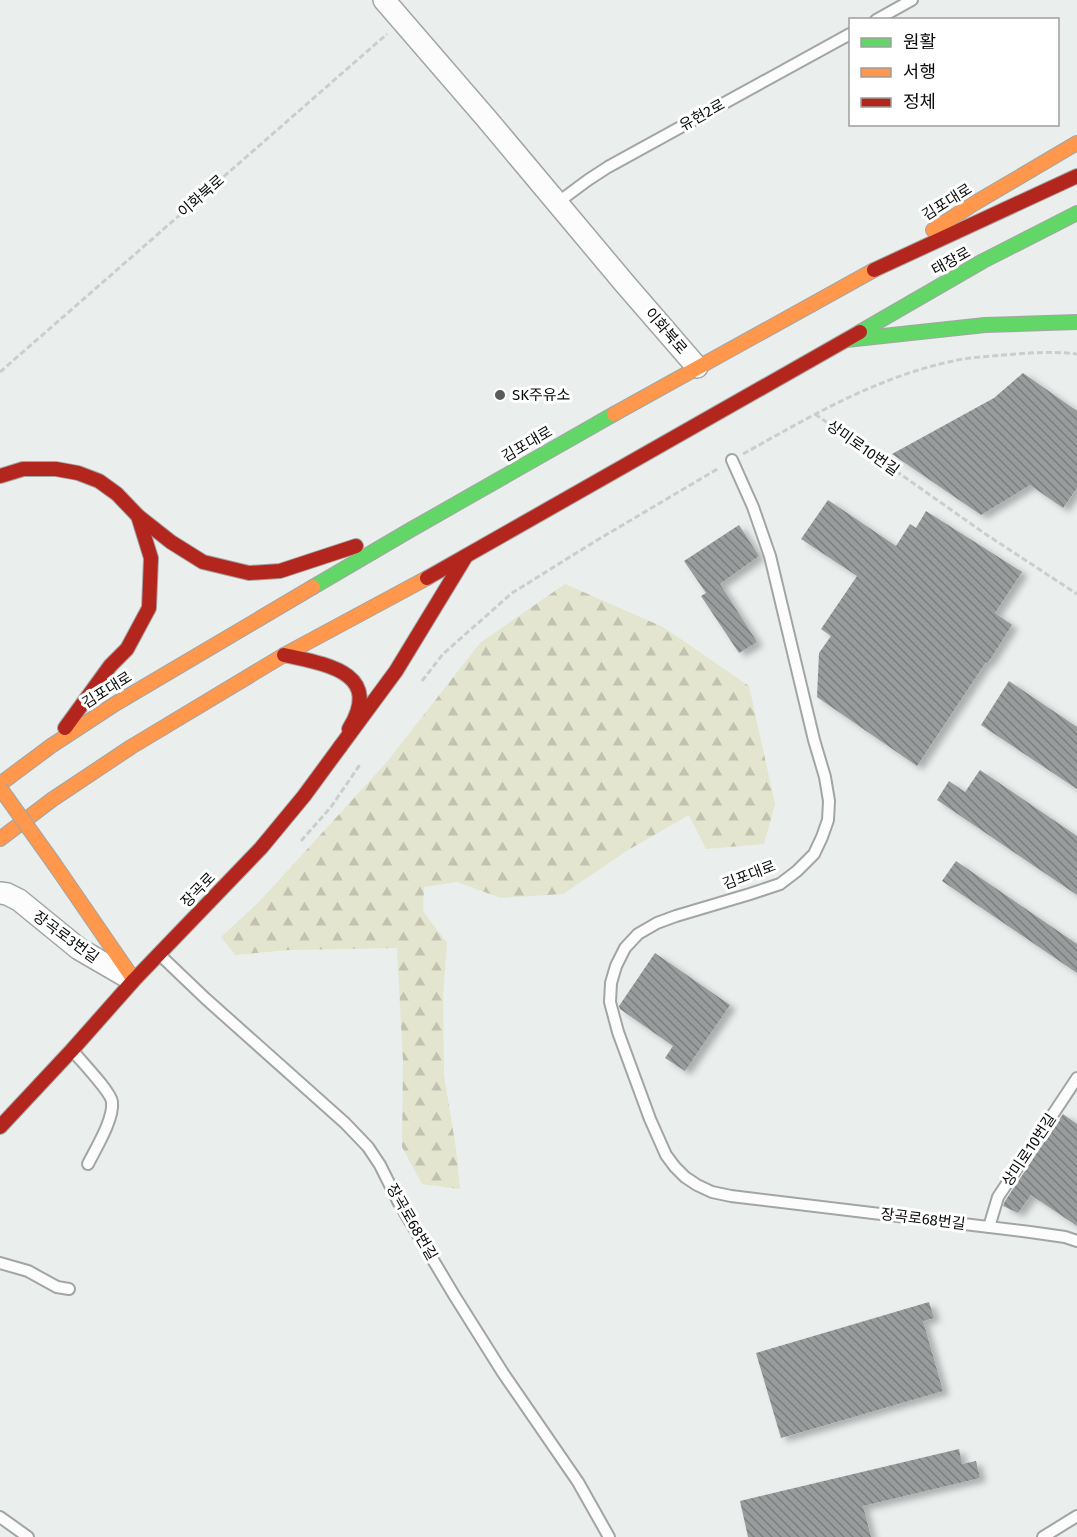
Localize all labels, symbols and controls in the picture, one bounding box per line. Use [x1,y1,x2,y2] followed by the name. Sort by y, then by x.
[849,18,1059,126] legend
[903,31,936,53] text: 원활
[903,61,936,83] text: 서행
[903,91,936,113] text: 정체
[676,95,728,135] street label: 유현2로
[174,171,228,221] street label: 이화북로
[919,180,975,224] street label: 김포대로
[929,243,973,279] street label: 태장로
[641,304,691,358] street label: 이화북로
[512,386,571,404] place label: SK주유소
[493,388,507,402] marker: SK주유소
[823,417,903,479] street label: 상미로10번길
[499,422,555,466] street label: 김포대로
[79,668,135,712] street label: 김포대로
[720,857,778,893] street label: 김포대로
[177,869,219,911] street label: 장곡로
[30,907,102,967] street label: 장곡로3번길
[998,1110,1060,1190] street label: 상미로10번길
[383,1181,441,1263] street label: 장곡로68번길
[880,1205,966,1233] street label: 장곡로68번길

